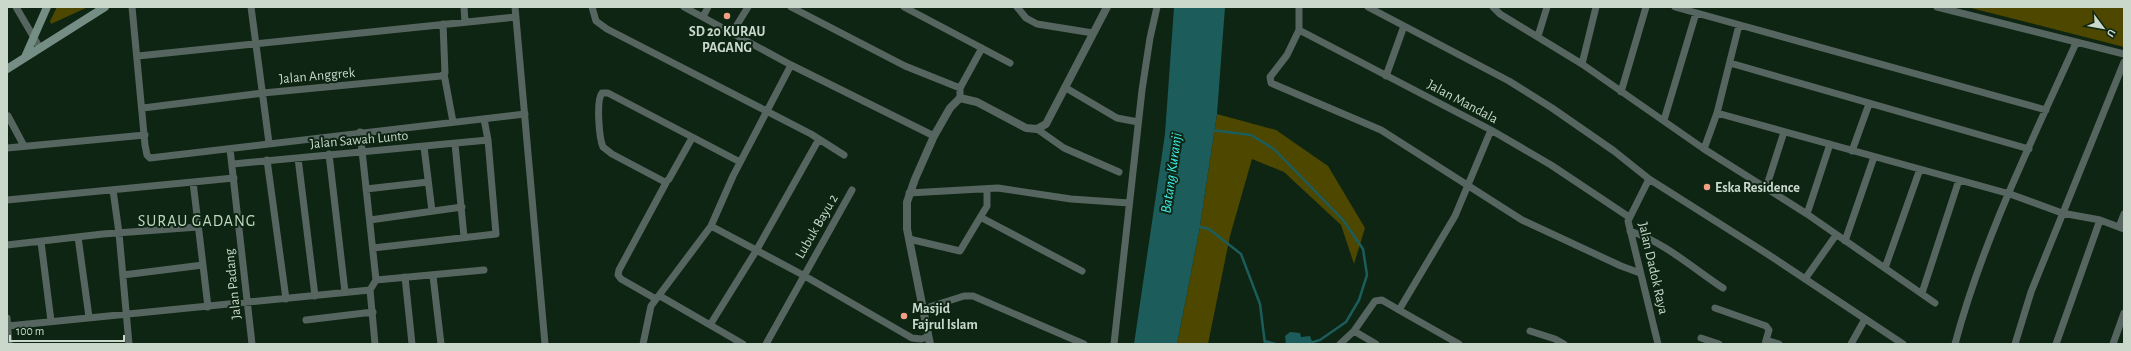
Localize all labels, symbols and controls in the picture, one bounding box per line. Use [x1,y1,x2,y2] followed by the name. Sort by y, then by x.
[2083,8,2123,48] north arrow
[722,11,732,21] marker: SD 20 KURAU PAGANG
[689,25,765,55] place label: SD 20 KURAU PAGANG
[2105,27,2118,39] text: U
[279,66,356,86] street label: Jalan Anggrek
[1425,77,1501,127] street label: Jalan Mandala
[309,129,409,151] street label: Jalan Sawah Lunto
[1158,132,1185,214] water label: Batang Kuranji
[1715,181,1800,195] place label: Eska Residence
[1702,182,1712,192] marker: Eska Residence
[793,192,841,261] street label: Lubuk Bayu 2
[138,213,256,229] district label: SURAU GADANG
[1636,221,1671,316] street label: Jalan Dadok Raya
[222,248,244,320] street label: Jalan Padang
[912,302,978,332] place label: Masjid Fajrul Islam
[899,311,909,321] marker: Masjid Fajrul Islam
[10,317,124,343] scale bar
[16,325,44,337] text: 100 m

